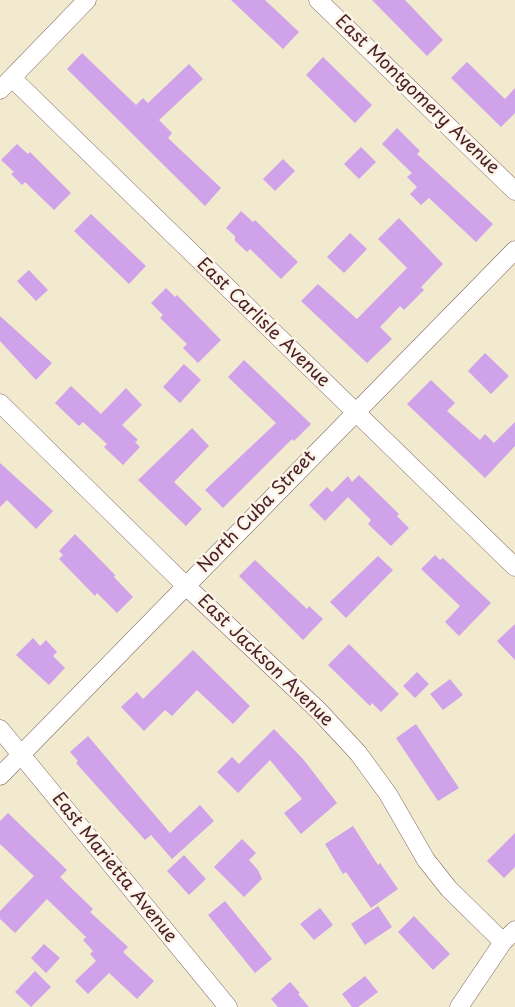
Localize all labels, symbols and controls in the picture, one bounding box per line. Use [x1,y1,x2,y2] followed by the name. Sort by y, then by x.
[331,11,503,179] street label: East Montgomery Avenue
[192,254,334,392] street label: East Carlisle Avenue
[193,447,321,577] street label: North Cuba Street
[193,591,337,731] street label: East Jackson Avenue
[47,789,181,947] street label: East Marietta Avenue

